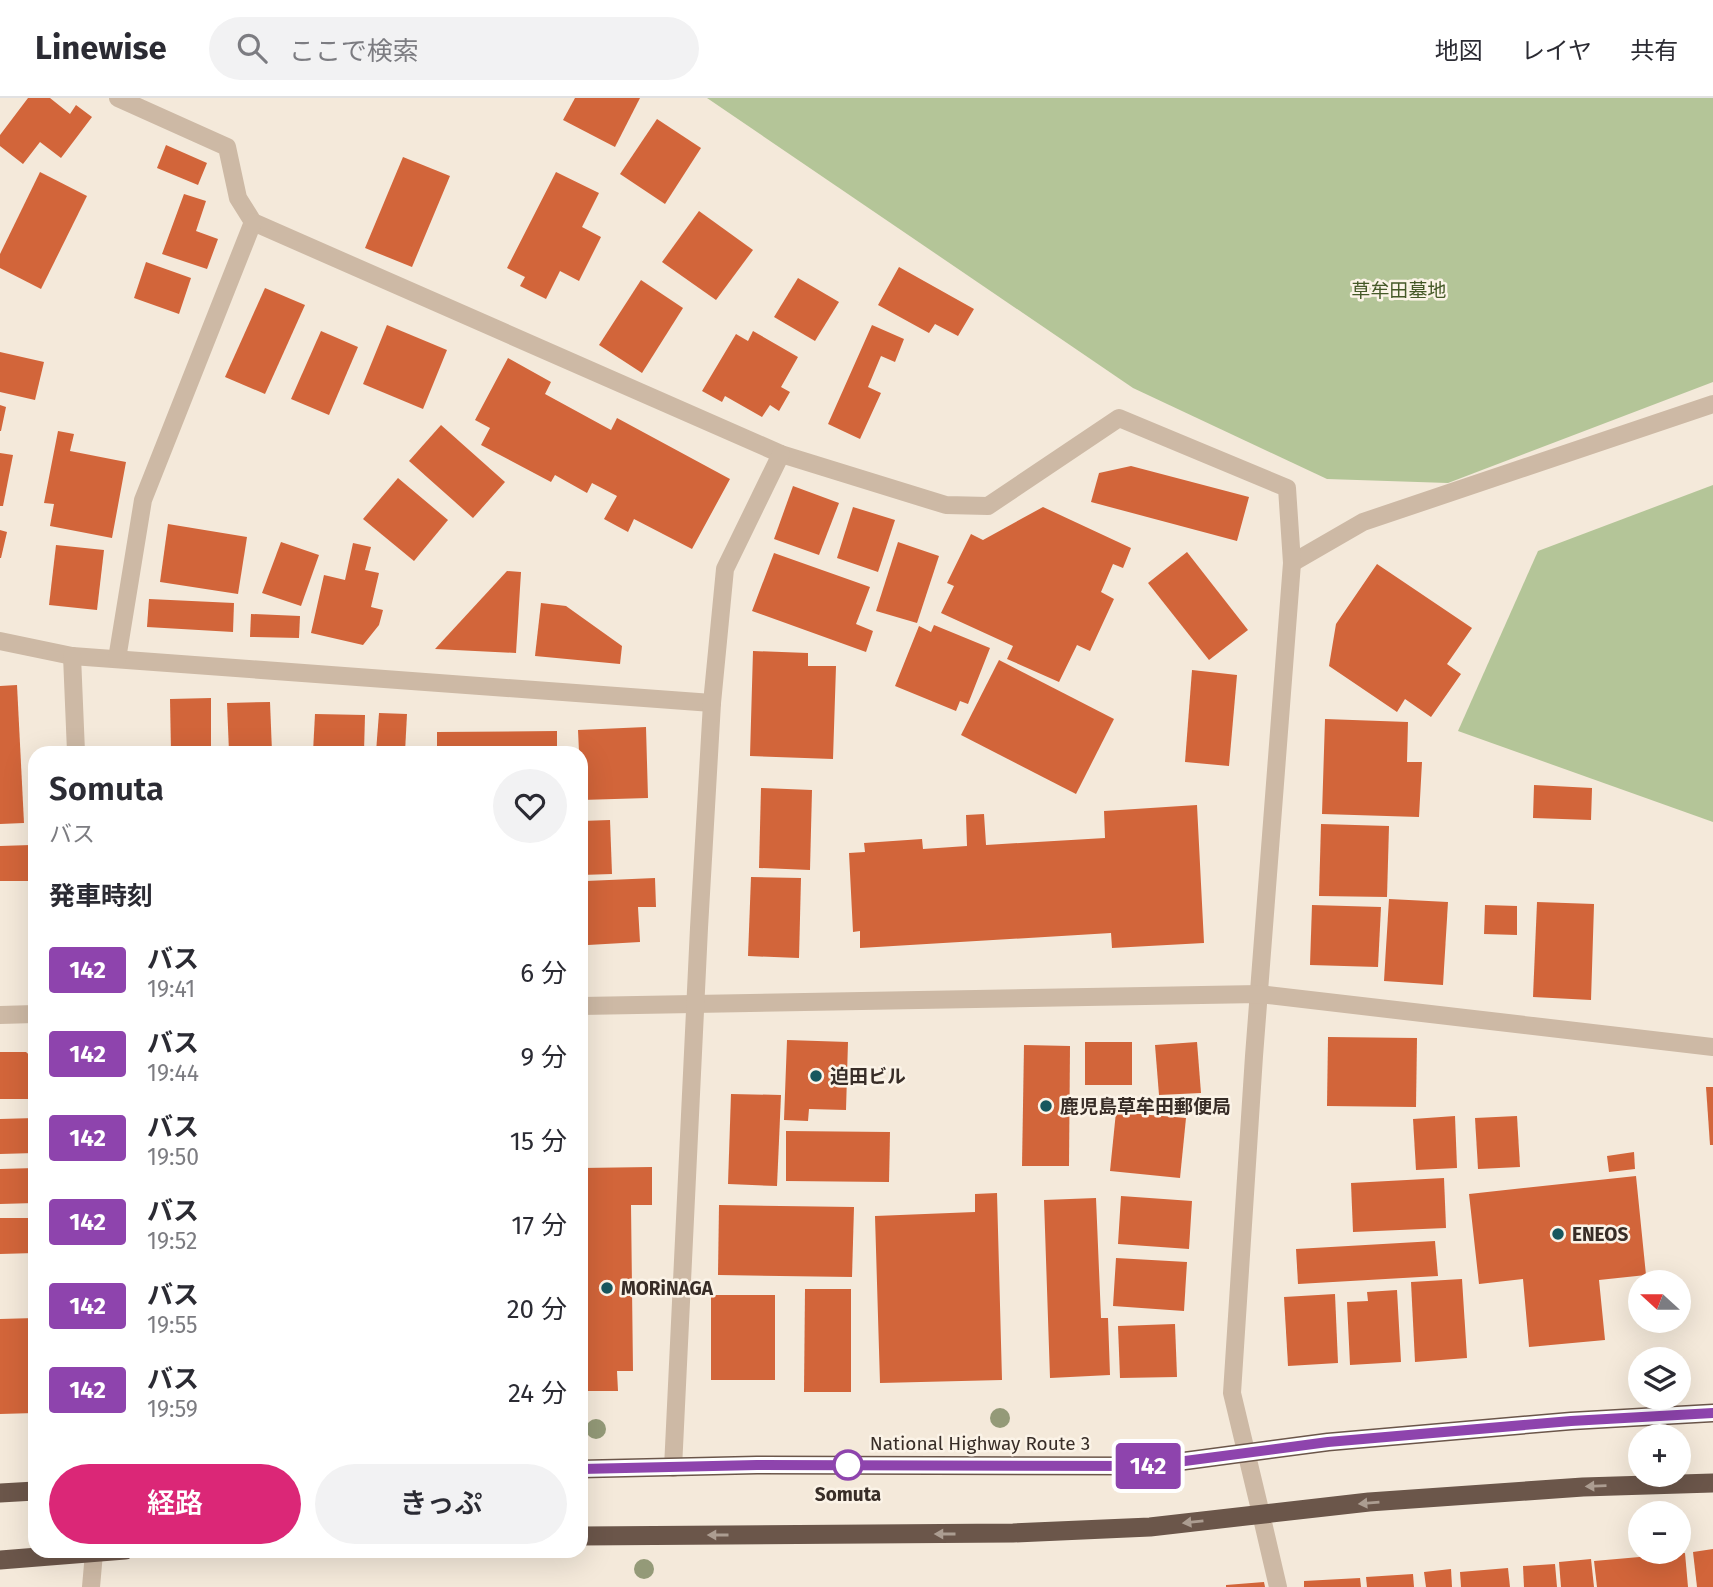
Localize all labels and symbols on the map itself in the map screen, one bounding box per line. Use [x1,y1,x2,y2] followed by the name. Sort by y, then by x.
[1351,279,1447,302] park label: 草牟田墓地
[830,1065,906,1088] place label: 迫田ビル
[808,1068,824,1084] marker: 迫田ビル
[1060,1095,1231,1118] place label: 鹿児島草牟田郵便局
[1038,1098,1054,1114] marker: 鹿児島草牟田郵便局
[1572,1223,1628,1246] place label: ENEOS
[1550,1226,1566,1242] marker: ENEOS
[1628,1270,1690,1334] north arrow
[621,1277,714,1300] place label: MORiNAGA
[599,1280,615,1296] marker: MORiNAGA
[870,1432,1090,1455] street label: National Highway Route 3
[1108,1443,1188,1489] line badge: 142
[833,1450,863,1480] marker: Somuta
[1585,1481,1607,1492] one-way arrow
[815,1483,881,1506] place label: Somuta
[1358,1498,1380,1509] one-way arrow
[1182,1517,1204,1528] one-way arrow
[934,1528,956,1540] one-way arrow
[707,1529,729,1541] one-way arrow

